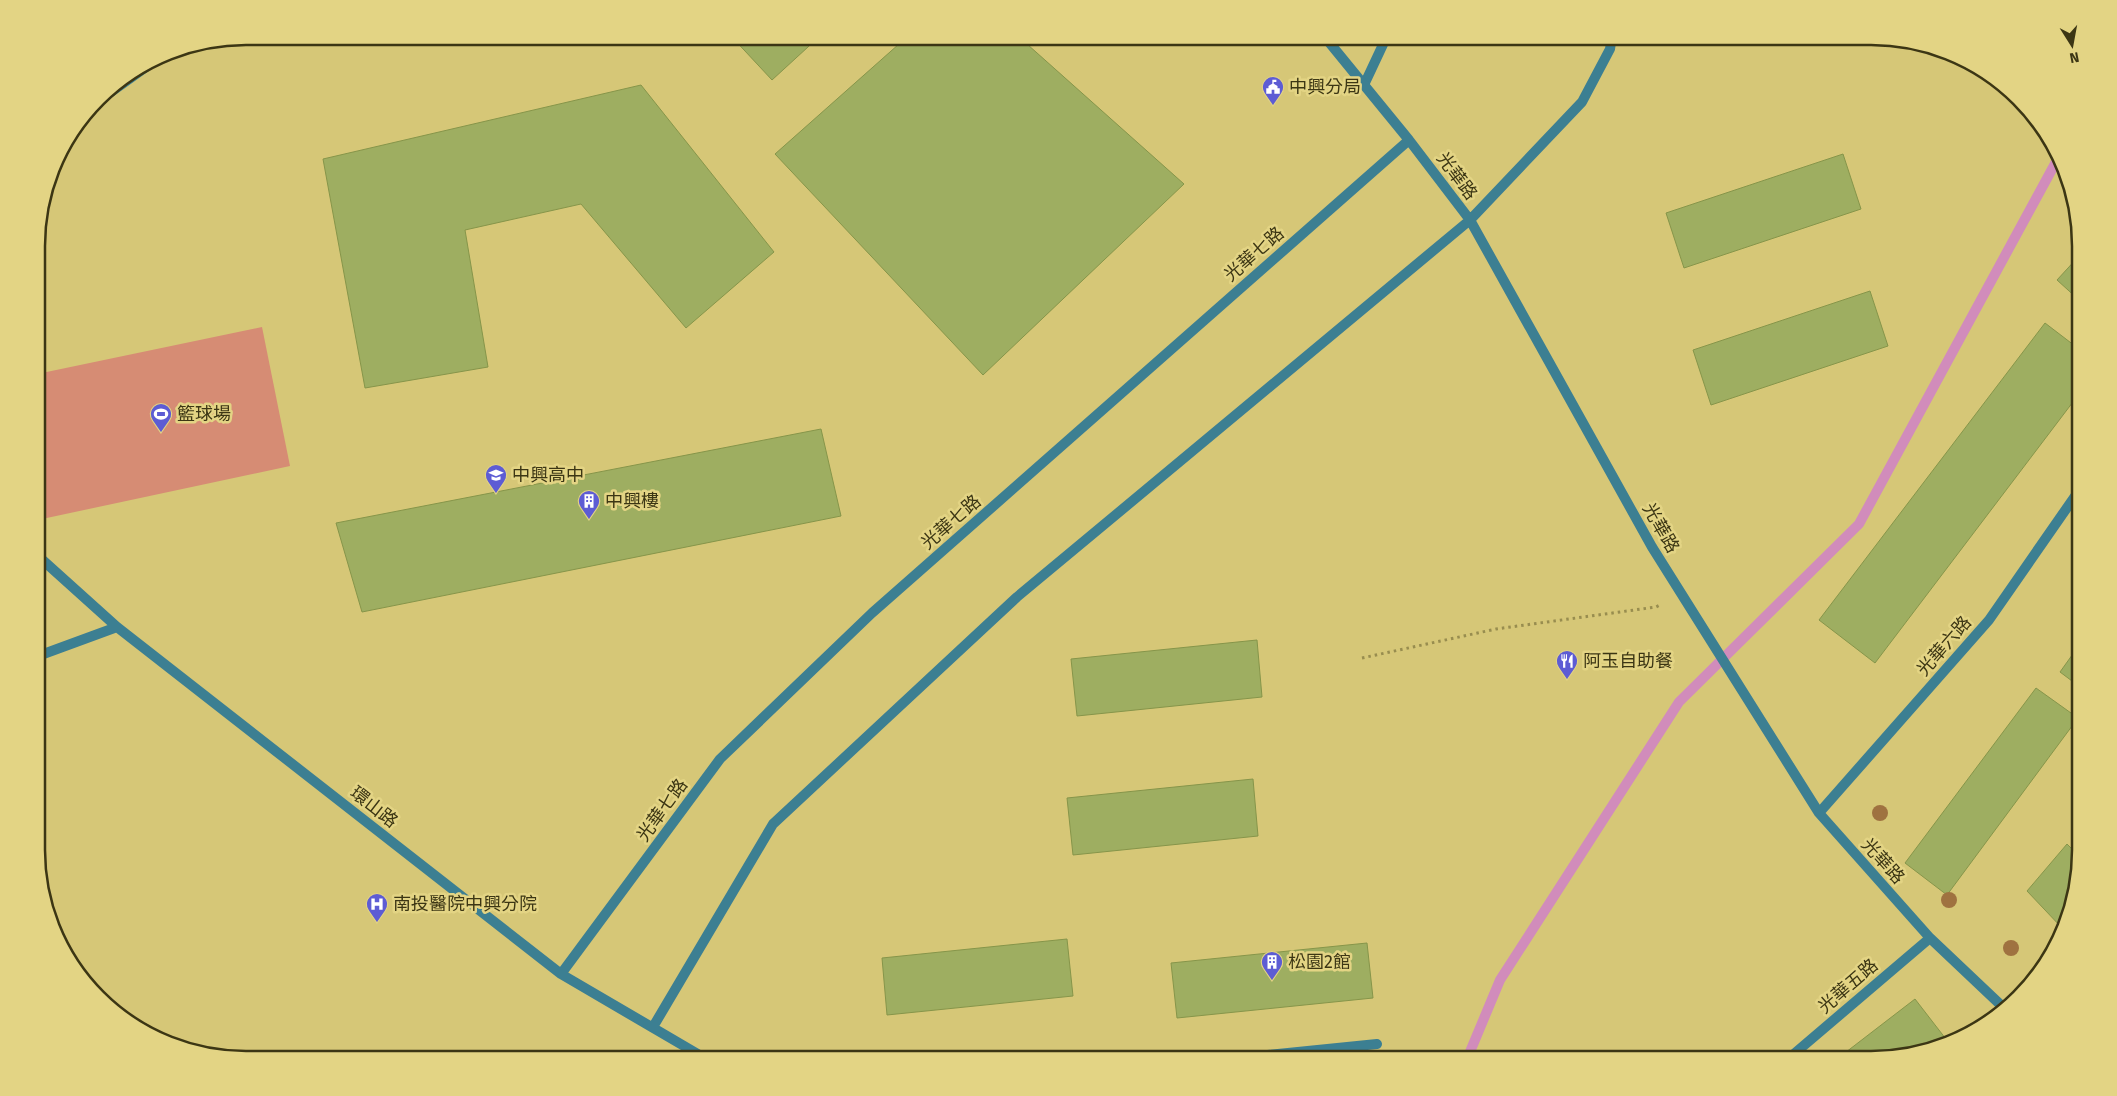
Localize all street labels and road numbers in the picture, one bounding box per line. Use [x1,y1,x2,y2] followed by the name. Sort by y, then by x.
[1432,148,1482,204] street label: 光華路
[1220,222,1288,286] street label: 光華七路
[917,490,985,554] street label: 光華七路
[1638,499,1684,557] street label: 光華路
[1912,612,1976,680] street label: 光華六路
[632,774,692,846] street label: 光華七路
[346,782,402,832] street label: 環山路
[1857,834,1909,888] street label: 光華路
[1814,954,1882,1018] street label: 光華五路

